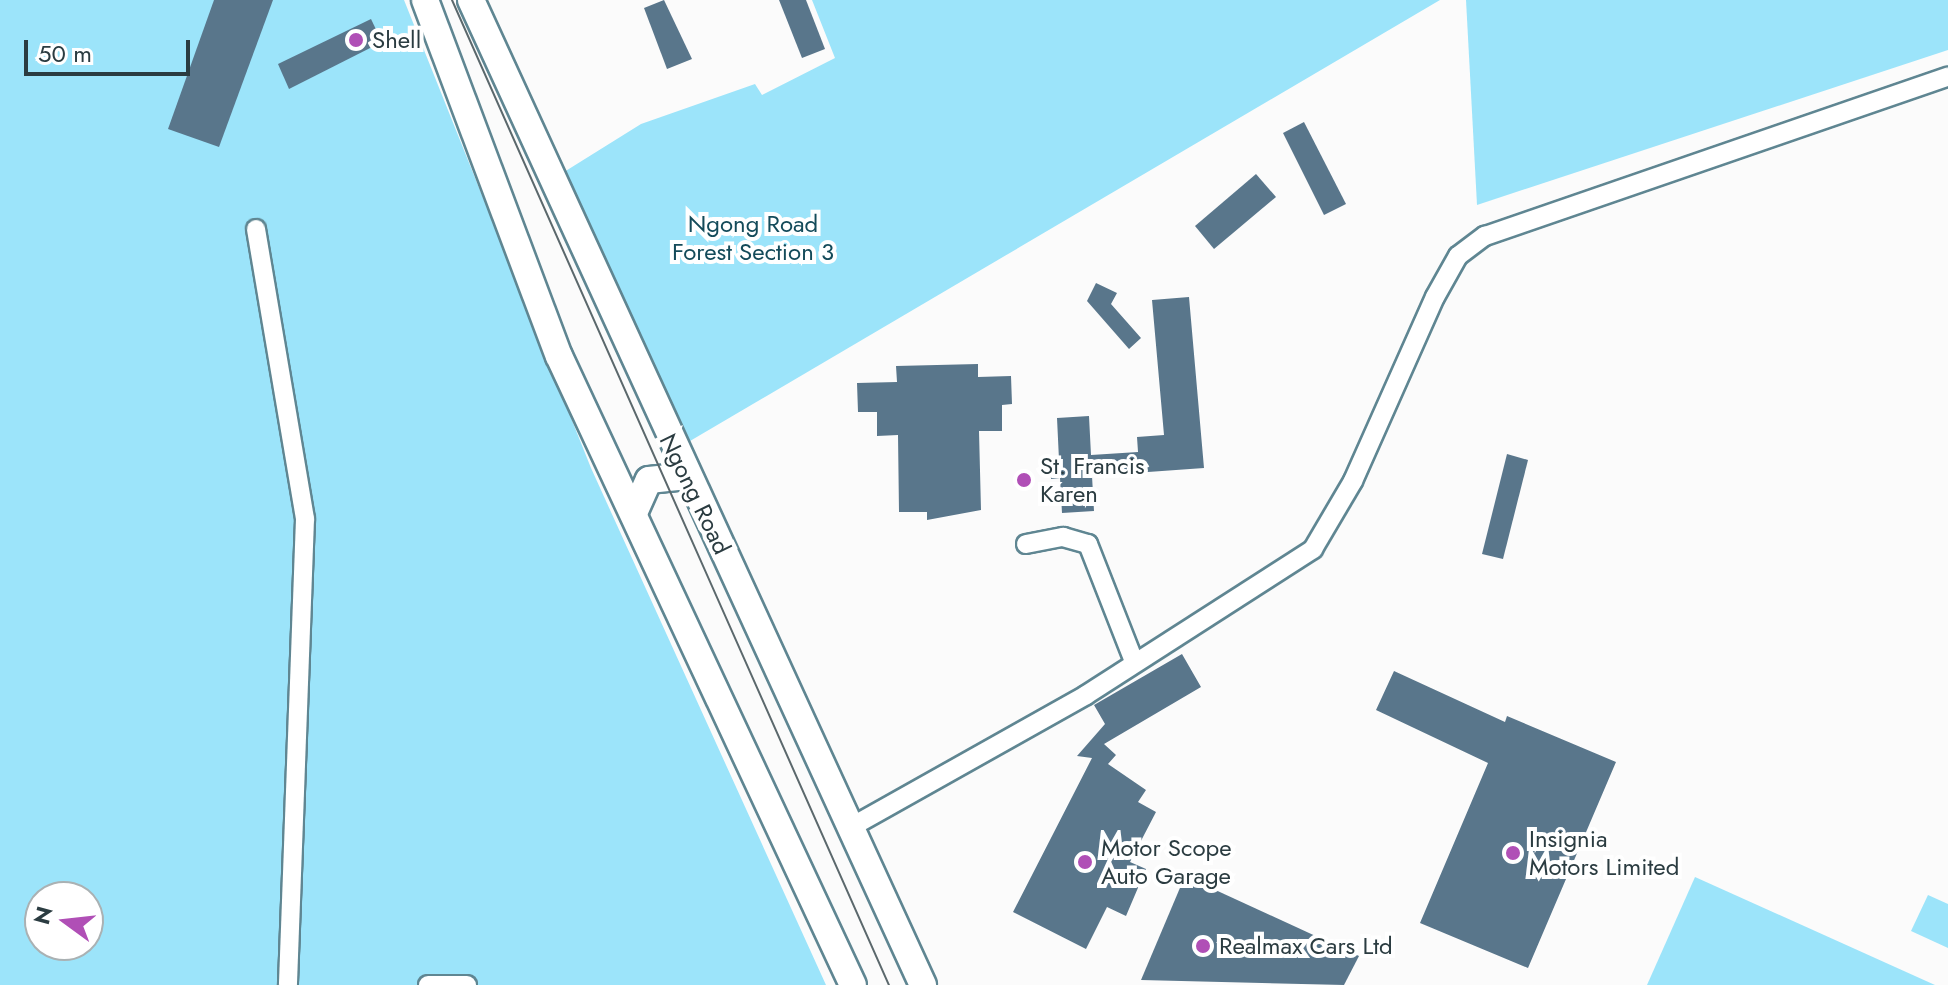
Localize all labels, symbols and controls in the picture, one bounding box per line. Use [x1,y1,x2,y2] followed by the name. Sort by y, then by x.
[28,24,194,74] scale bar
[372,26,421,54] place label: Shell
[347,31,365,49] marker: Shell
[38,36,92,71] text: 50 m
[672,210,834,266] park label: Ngong Road Forest Section 3
[653,429,737,559] street label: Ngong Road
[1040,452,1145,508] place label: St. Francis Karen
[1015,471,1033,489] marker: St. Francis Karen
[1529,825,1679,881] place label: Insignia Motors Limited
[1101,834,1232,890] place label: Motor Scope Auto Garage
[1504,844,1522,862] marker: Insignia Motors Limited
[1076,853,1094,871] marker: Motor Scope Auto Garage
[24,881,104,961] north arrow
[25,903,60,928] text: N
[1219,932,1393,960] place label: Realmax Cars Ltd
[1194,937,1212,955] marker: Realmax Cars Ltd

